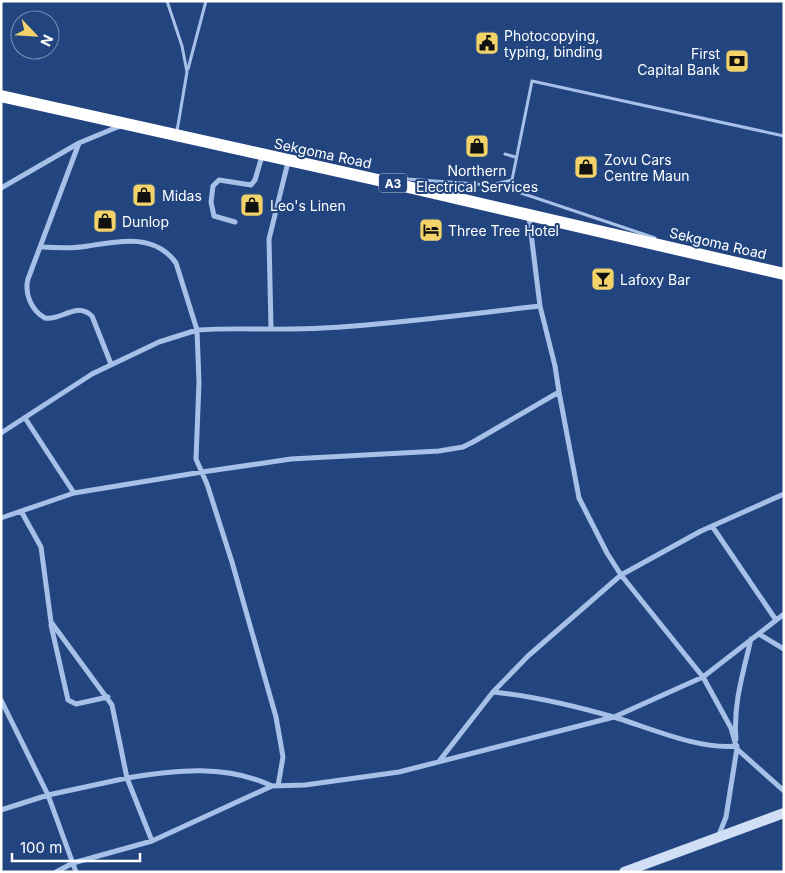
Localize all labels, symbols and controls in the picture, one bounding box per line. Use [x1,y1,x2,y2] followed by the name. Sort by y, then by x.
[10,10,60,60] north arrow
[504,27,603,60] place label: Photocopying, typing, binding
[474,30,500,56] public building icon: Photocopying, typing, binding
[37,32,57,49] text: N
[637,45,720,78] place label: First Capital Bank
[724,48,750,74] bank icon: First Capital Bank
[464,133,490,159] shop icon: Northern Electrical Services
[273,134,373,172] street label: Sekgoma Road
[604,151,689,184] place label: Zovu Cars Centre Maun
[573,154,599,180] shop icon: Zovu Cars Centre Maun
[416,162,538,195] place label: Northern Electrical Services
[379,174,407,192] road number: A3
[131,182,157,208] shop icon: Midas
[162,187,202,204] place label: Midas
[239,192,265,218] shop icon: Leo's Linen
[270,197,346,214] place label: Leo's Linen
[92,208,118,234] shop icon: Dunlop
[122,213,169,230] place label: Dunlop
[418,217,444,243] hotel icon: Three Tree Hotel
[448,222,559,239] place label: Three Tree Hotel
[668,224,768,262] street label: Sekgoma Road
[590,266,616,292] bar icon: Lafoxy Bar
[620,271,690,288] place label: Lafoxy Bar
[12,830,140,862] scale bar
[20,838,62,857] text: 100 m

